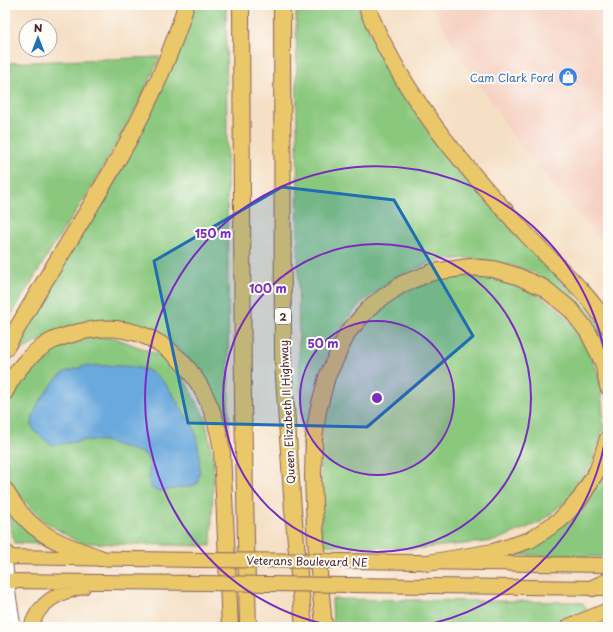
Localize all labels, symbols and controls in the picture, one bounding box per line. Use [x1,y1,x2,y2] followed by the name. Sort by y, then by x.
[18,18,58,58] north arrow
[34,19,43,36] text: N
[557,66,579,88] shop icon: Cam Clark Ford
[470,69,554,86] place label: Cam Clark Ford
[195,224,231,242] text: 150 m
[249,279,287,297] text: 100 m
[275,308,291,324] road number: 2
[307,334,339,352] text: 50 m
[275,340,299,484] street label: Queen Elizabeth II Highway
[370,391,384,405] centre of rings
[246,551,368,571] street label: Veterans Boulevard NE

